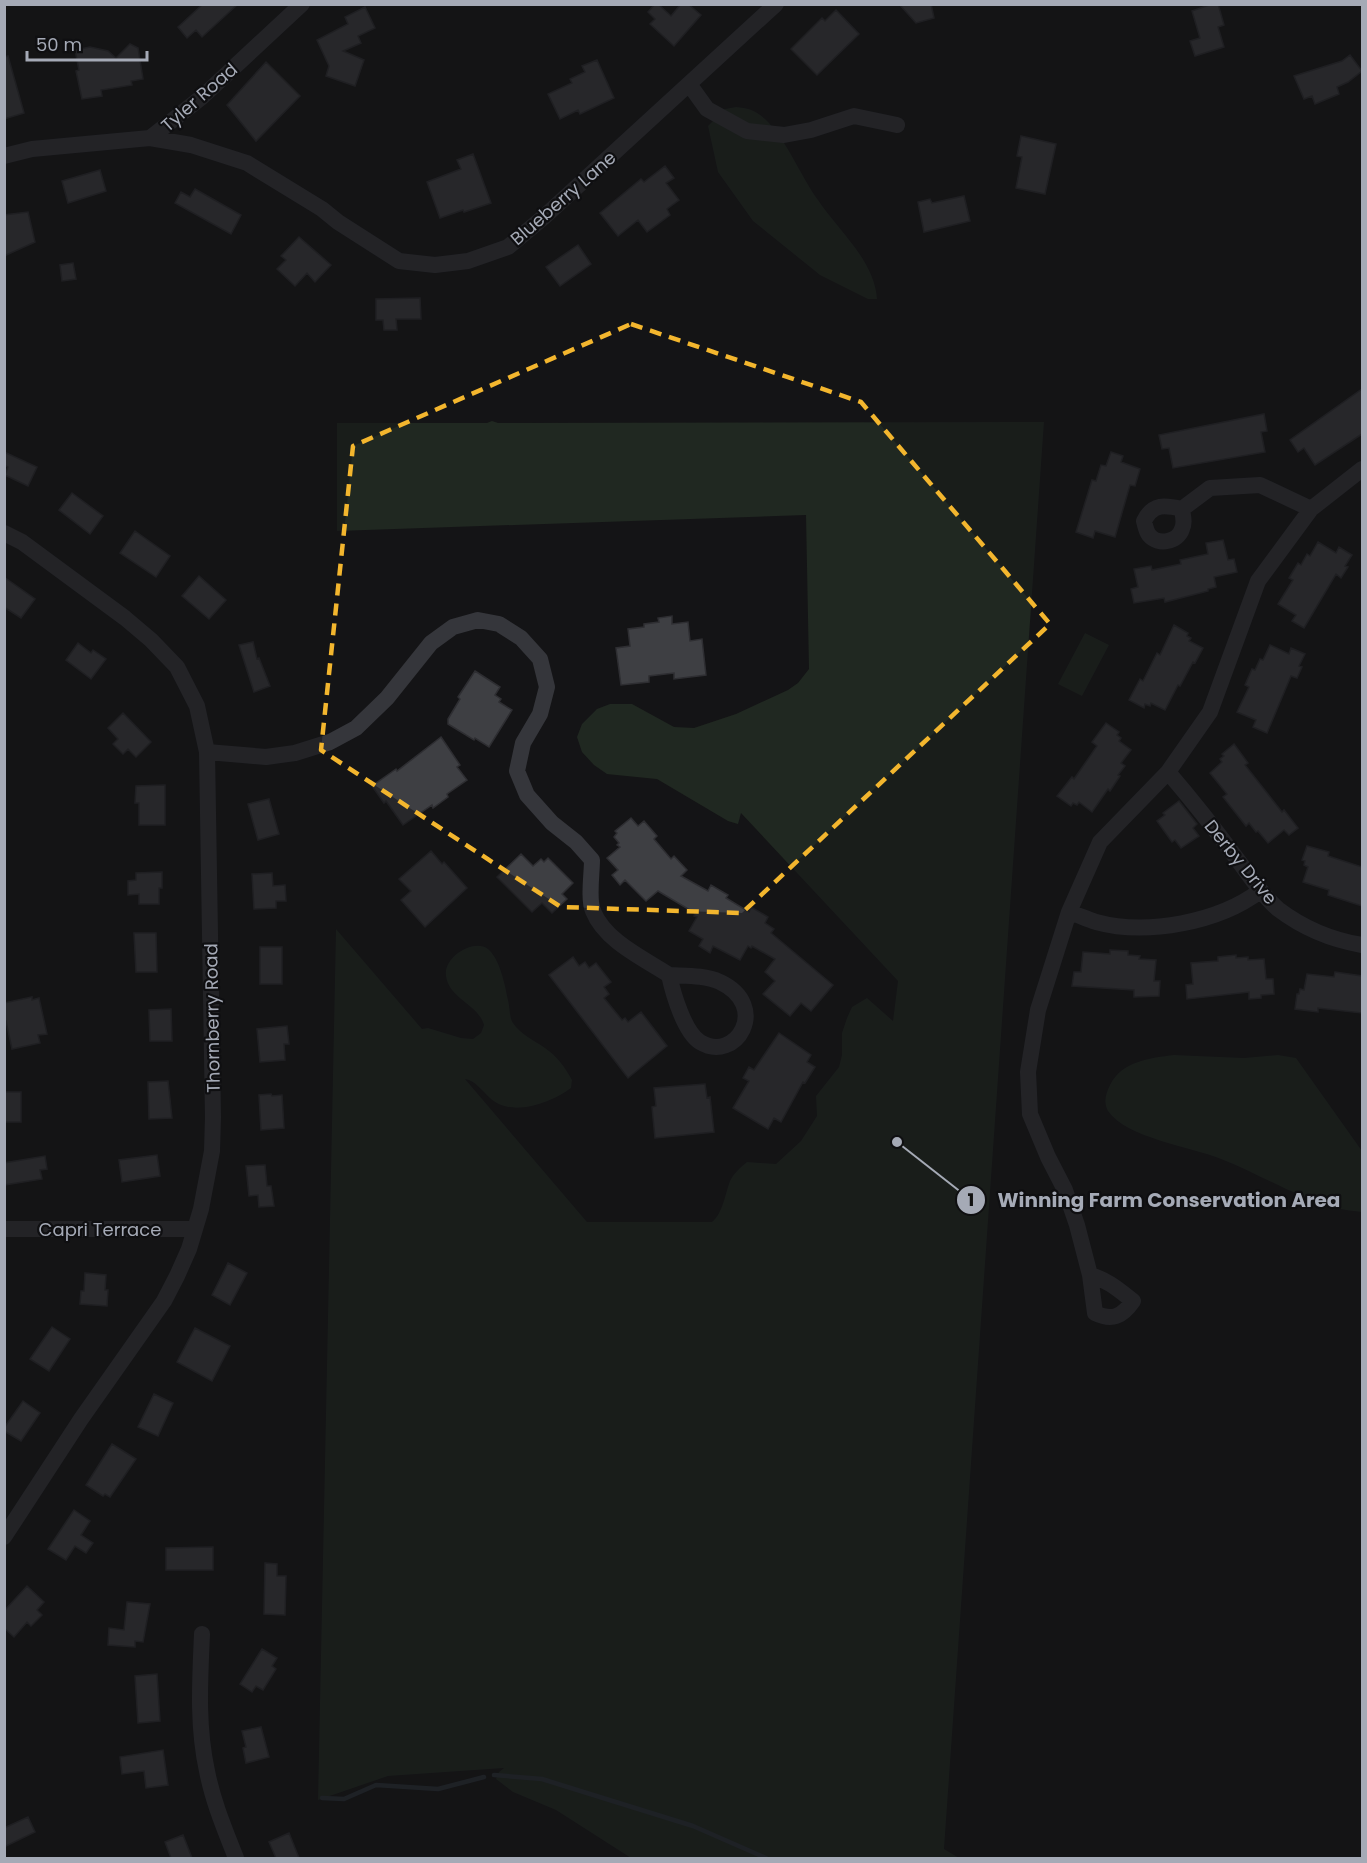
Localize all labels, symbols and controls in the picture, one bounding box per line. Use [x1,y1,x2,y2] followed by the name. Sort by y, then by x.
[27,24,147,62] scale bar
[36,32,82,57] text: 50 m
[155,57,243,137] street label: Tyler Road
[505,145,621,251] street label: Blueberry Lane
[1199,814,1283,910] street label: Derby Drive
[198,943,226,1093] street label: Thornberry Road
[956,1181,1352,1219] callout: Winning Farm Conservation Area
[998,1186,1340,1214] text: Winning Farm Conservation Area
[968,1187,974,1212] text: 1
[39,1217,161,1242] street label: Capri Terrace

